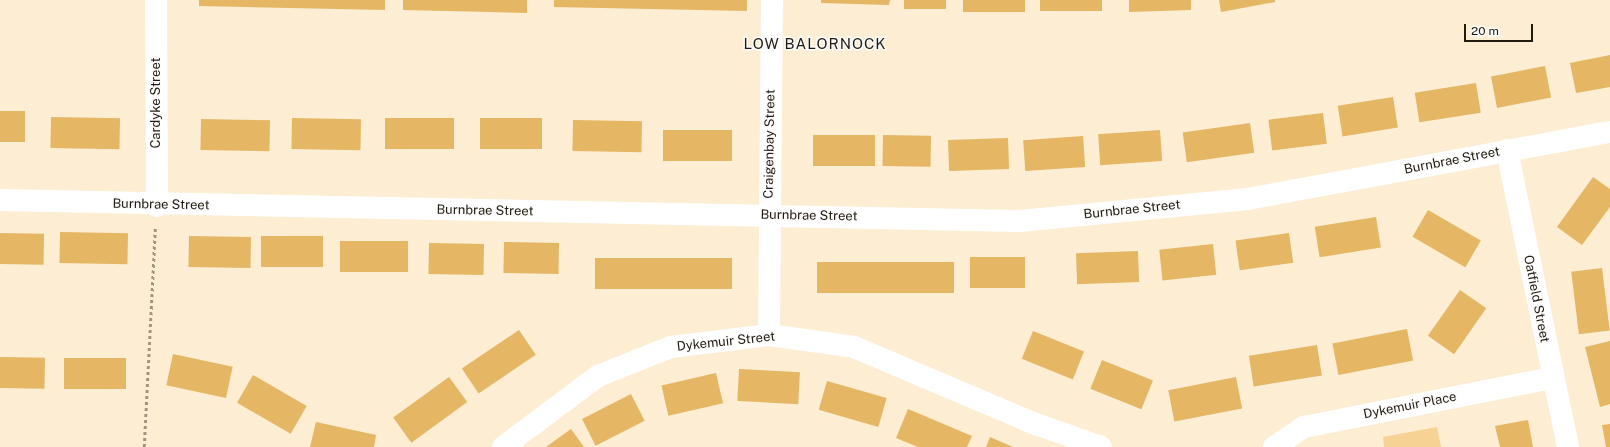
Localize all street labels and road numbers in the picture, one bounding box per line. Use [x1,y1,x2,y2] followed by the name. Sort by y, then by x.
[148,57,164,149] street label: Cardyke Street
[761,89,779,199] street label: Craigenbay Street
[1403,144,1501,178] street label: Burnbrae Street
[112,196,210,214] street label: Burnbrae Street
[1083,197,1181,223] street label: Burnbrae Street
[436,202,534,220] street label: Burnbrae Street
[760,207,858,225] street label: Burnbrae Street
[1520,254,1552,344] street label: Oatfield Street
[676,329,776,355] street label: Dykemuir Street
[1362,389,1458,423] street label: Dykemuir Place

